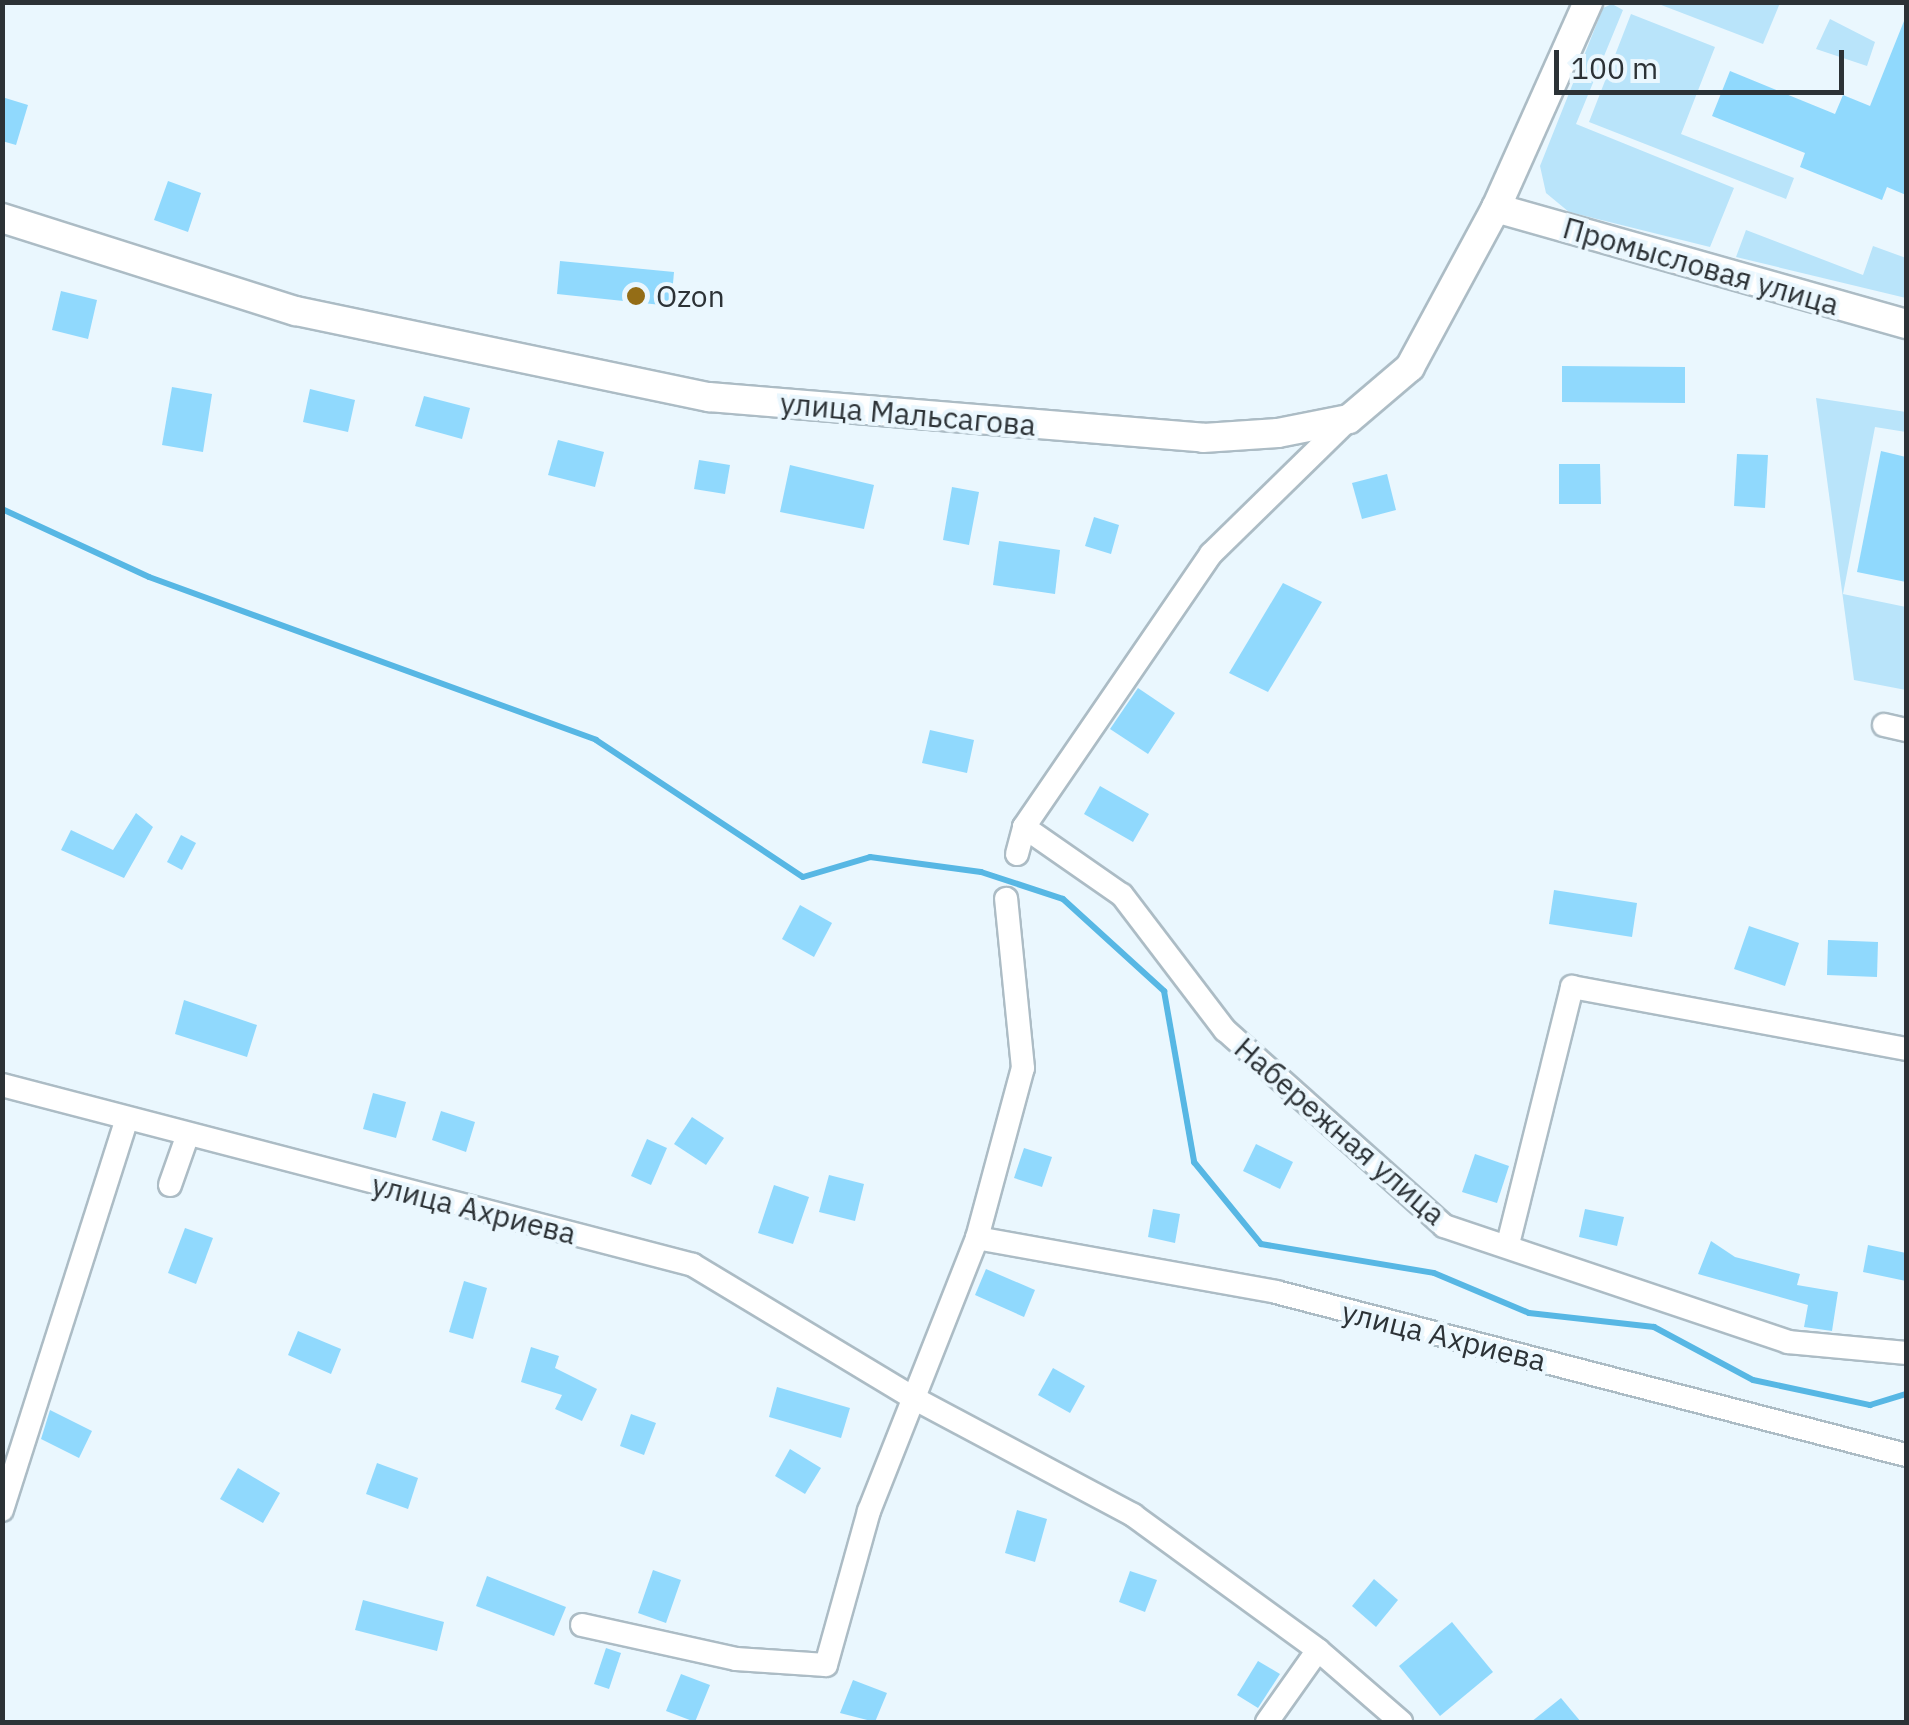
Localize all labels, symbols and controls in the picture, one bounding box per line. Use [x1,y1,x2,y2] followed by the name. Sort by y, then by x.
[1559,30,1849,92] scale bar
[1571,48,1658,87] text: 100 m
[1559,209,1843,323] street label: Промысловая улица
[656,278,725,314] place label: Ozon
[625,285,647,307] marker: Ozon
[779,385,1037,443] street label: улица Мальсагова
[1227,1030,1453,1232] street label: Набережная улица
[368,1166,580,1252] street label: улица Ахриева
[1338,1293,1550,1379] street label: улица Ахриева

